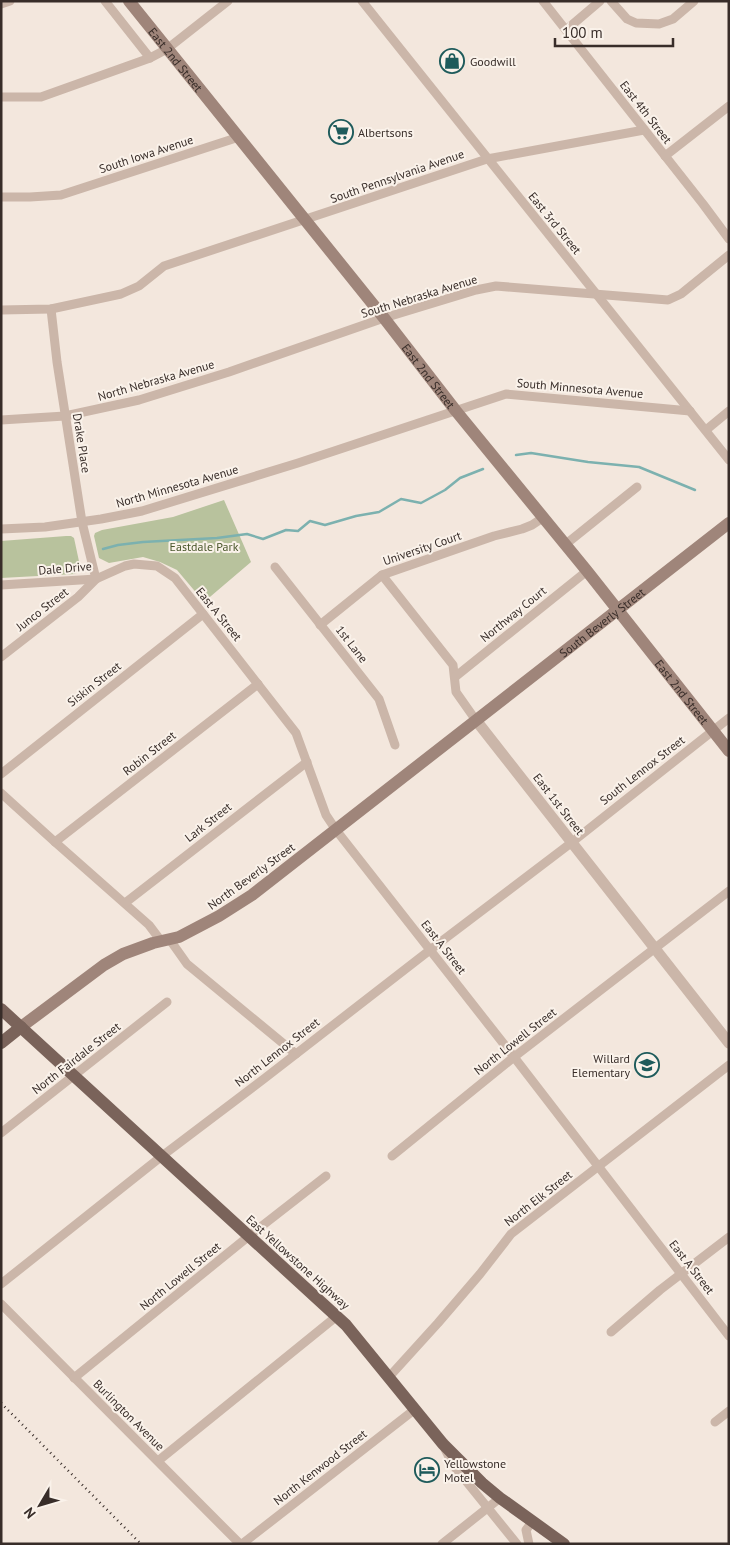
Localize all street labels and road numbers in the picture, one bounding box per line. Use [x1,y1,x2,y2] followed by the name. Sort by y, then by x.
[146,24,206,95] street label: East 2nd Street
[617,78,675,146] street label: East 4th Street
[97,132,195,176] street label: South Iowa Avenue
[328,146,466,206] street label: South Pennsylvania Avenue
[525,189,585,257] street label: East 3rd Street
[359,271,479,321] street label: South Nebraska Avenue
[399,340,459,411] street label: East 2nd Street
[96,356,216,404] street label: North Nebraska Avenue
[516,375,644,401] street label: South Minnesota Avenue
[70,412,94,474] street label: Drake Place
[114,461,240,511] street label: North Minnesota Avenue
[381,528,463,568] street label: University Court
[38,558,92,578] street label: Dale Drive
[477,583,549,645] street label: Northway Court
[12,584,71,635] street label: Junco Street
[193,584,245,644] street label: East A Street
[556,584,648,660] street label: South Beverly Street
[333,622,371,666] street label: 1st Lane
[652,656,712,727] street label: East 2nd Street
[64,658,124,710] street label: Siskin Street
[120,728,178,778] street label: Robin Street
[597,732,687,808] street label: South Lennox Street
[530,770,588,838] street label: East 1st Street
[182,799,234,845] street label: Lark Street
[205,839,297,913] street label: North Beverly Street
[418,917,470,977] street label: East A Street
[471,1004,559,1078] street label: North Lowell Street
[232,1014,322,1090] street label: North Lennox Street
[29,1019,123,1097] street label: North Fairdale Street
[501,1167,575,1229] street label: North Elk Street
[243,1212,353,1313] street label: East Yellowstone Highway
[666,1237,718,1297] street label: East A Street
[136,1239,224,1313] street label: North Lowell Street
[90,1376,168,1454] street label: Burlington Avenue
[270,1426,370,1508] street label: North Kenwood Street

